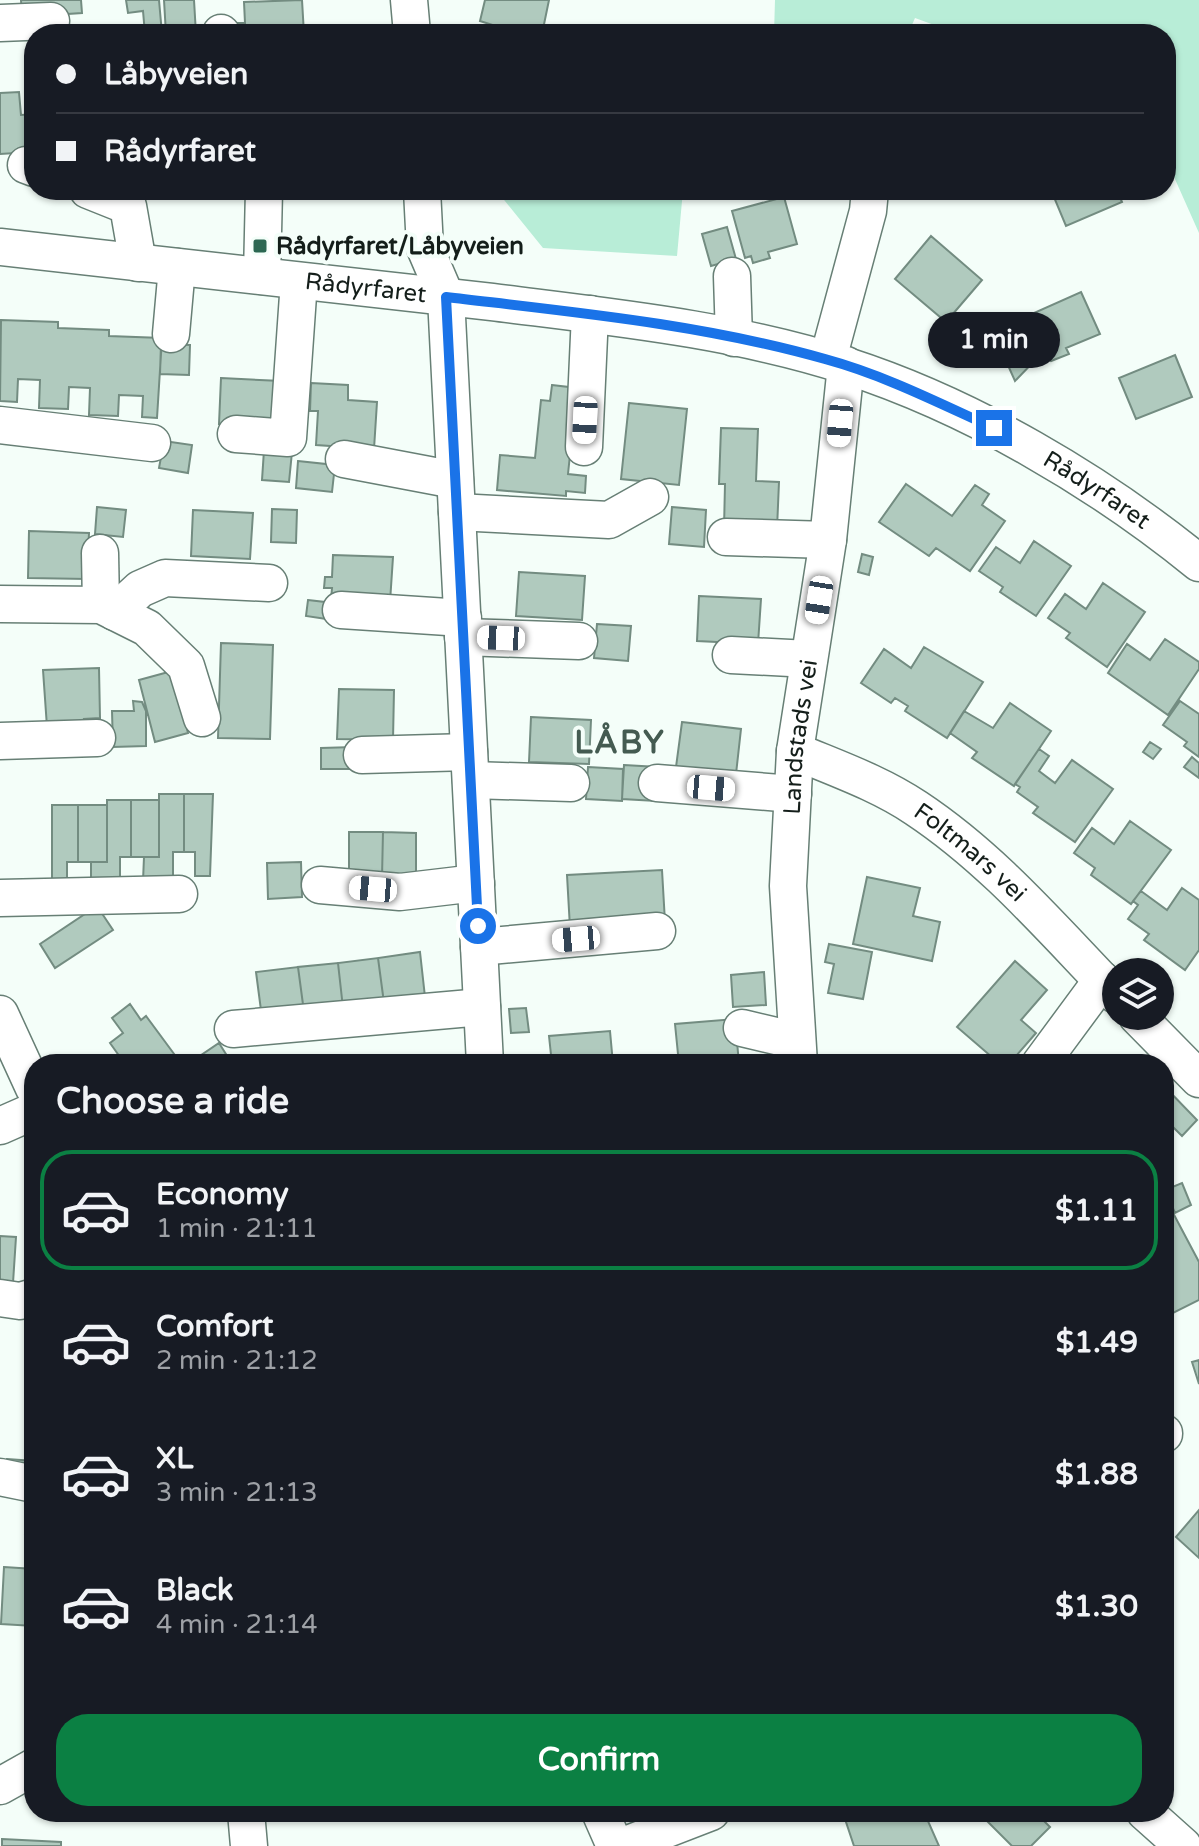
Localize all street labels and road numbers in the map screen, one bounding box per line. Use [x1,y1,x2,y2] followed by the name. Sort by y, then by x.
[304,266,428,309] street label: Rådyrfaret
[1038,444,1156,535] street label: Rådyrfaret
[777,657,824,815] street label: Landstads vei
[909,797,1033,908] street label: Foltmars vei

